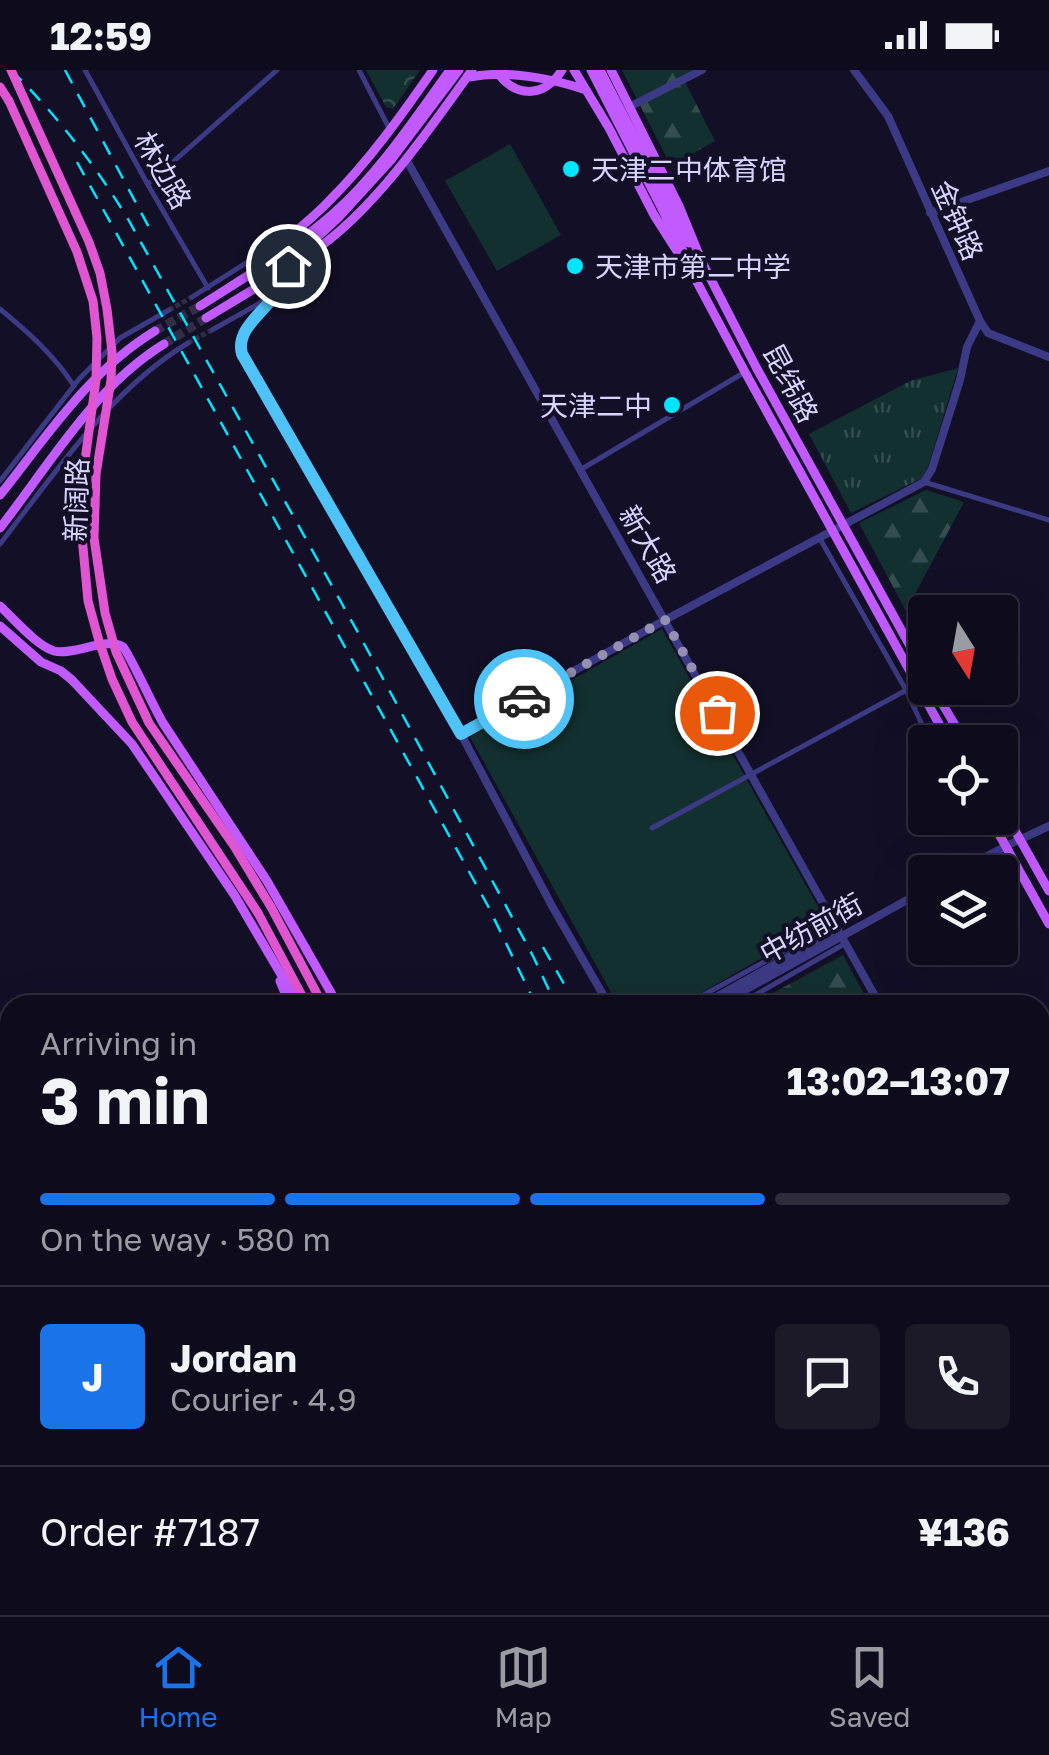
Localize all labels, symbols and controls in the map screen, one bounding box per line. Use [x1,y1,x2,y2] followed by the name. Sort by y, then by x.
[50,13,152,58] text: 12:59
[128,125,198,215] street label: 林边路
[591,153,787,186] place label: 天津二中体育馆
[560,158,582,180] marker: 天津二中体育馆
[926,175,990,265] street label: 金钟路
[246,224,331,309] pin
[261,239,316,294] icon: home
[595,250,791,283] place label: 天津市第二中学
[564,255,586,277] marker: 天津市第二中学
[757,338,825,428] street label: 昆纬路
[540,389,652,422] place label: 天津二中
[661,394,683,416] marker: 天津二中
[58,457,94,543] street label: 新阔路
[613,499,683,589] street label: 新大路
[908,595,1018,705] north arrow
[908,595,1018,965] map controls
[474,649,574,749] courier
[675,671,760,756] pin
[497,672,552,727] icon: car
[690,686,745,741] icon: bag
[908,725,1018,835] button: locate
[908,855,1018,965] button: layers
[754,886,868,970] street label: 中纺前街
[40,1024,197,1062] text: Arriving in
[787,1058,1010,1103] text: 13:02–13:07
[40,1060,210,1138] text: 3 min
[40,1220,331,1258] text: On the way · 580 m
[775,1324,880,1429] button: chat
[905,1324,1010,1429] button: phone
[170,1335,297,1380] text: Jordan
[82,1354,103,1399] text: J
[170,1380,357,1418] text: Courier · 4.9
[40,1509,260,1554] text: Order #7187
[918,1509,1010,1554] text: ¥136
[139,1640,218,1733] tab: Home
[495,1640,552,1733] tab: Map
[829,1640,911,1733] tab: Saved

